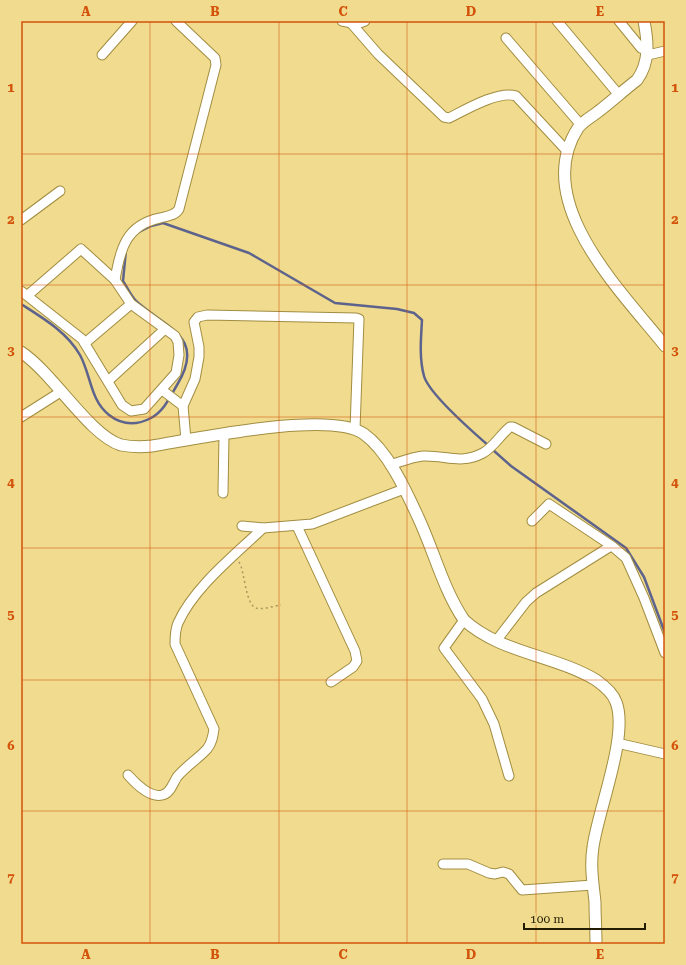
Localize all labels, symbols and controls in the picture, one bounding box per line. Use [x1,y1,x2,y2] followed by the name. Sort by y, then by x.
[81,4,91,19] text: A
[210,4,220,19] text: B
[338,4,348,19] text: C
[466,4,476,19] text: D
[596,4,604,19] text: E
[7,80,15,95] text: 1
[671,80,679,95] text: 1
[7,212,15,227] text: 2
[671,212,679,227] text: 2
[7,343,15,358] text: 3
[671,343,679,358] text: 3
[7,475,15,490] text: 4
[671,475,679,490] text: 4
[7,607,15,622] text: 5
[671,607,679,622] text: 5
[7,738,15,753] text: 6
[671,738,679,753] text: 6
[7,870,15,885] text: 7
[671,870,679,885] text: 7
[524,905,645,931] scale bar
[530,912,564,926] text: 100 m
[81,947,91,962] text: A
[210,947,220,962] text: B
[338,947,348,962] text: C
[466,947,476,962] text: D
[596,947,604,962] text: E

